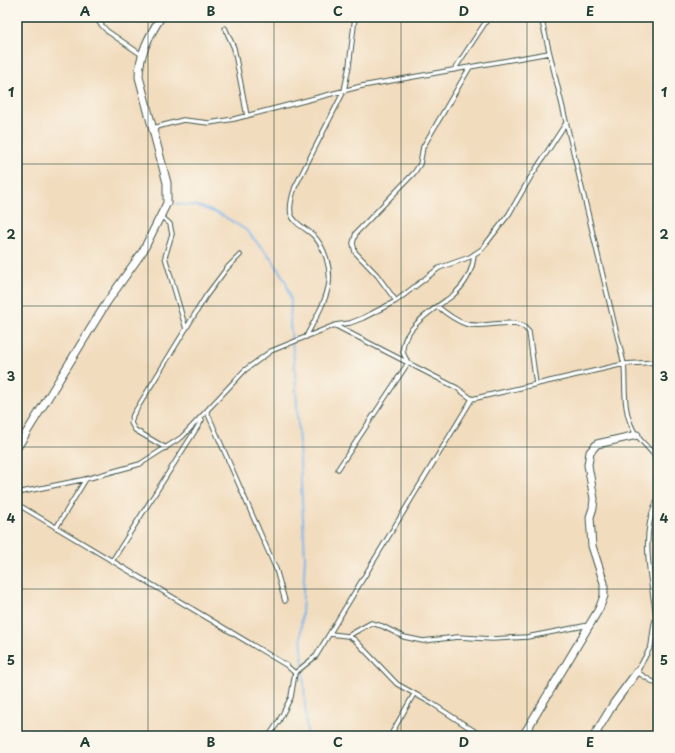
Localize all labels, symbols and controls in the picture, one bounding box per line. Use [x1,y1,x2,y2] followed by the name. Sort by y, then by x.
[80,1,90,20] text: A
[207,1,216,20] text: B
[333,1,343,20] text: C
[459,1,469,20] text: D
[586,1,594,20] text: E
[8,82,14,101] text: 1
[661,82,667,101] text: 1
[6,224,16,243] text: 2
[659,224,669,243] text: 2
[7,366,16,385] text: 3
[660,366,669,385] text: 3
[7,508,16,527] text: 4
[660,508,669,527] text: 4
[7,650,15,669] text: 5
[660,650,668,669] text: 5
[80,732,90,751] text: A
[207,732,216,751] text: B
[333,732,343,751] text: C
[459,732,469,751] text: D
[586,732,594,751] text: E

